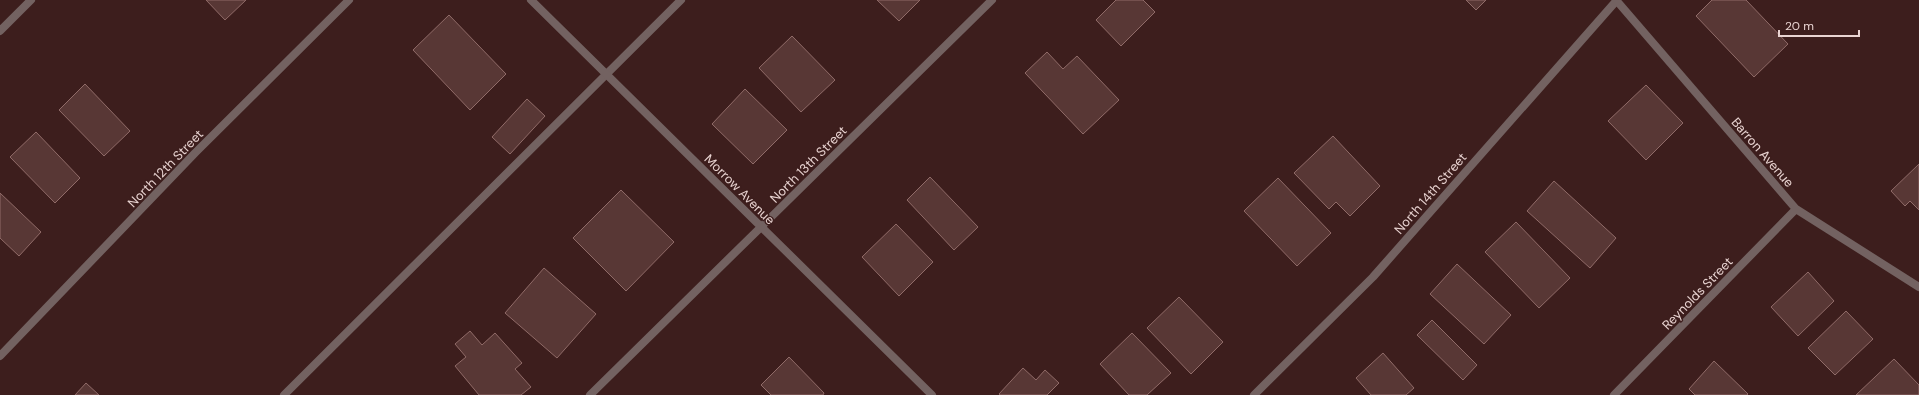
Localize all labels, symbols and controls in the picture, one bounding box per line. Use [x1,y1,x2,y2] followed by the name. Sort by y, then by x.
[1779,12,1859,38] scale bar
[1785,18,1814,34] text: 20 m
[1728,114,1798,191] street label: Barron Avenue
[766,122,850,206] street label: North 13th Street
[124,126,207,211] street label: North 12th Street
[1390,149,1470,238] street label: North 14th Street
[701,150,779,228] street label: Morrow Avenue
[1658,253,1736,333] street label: Reynolds Street

